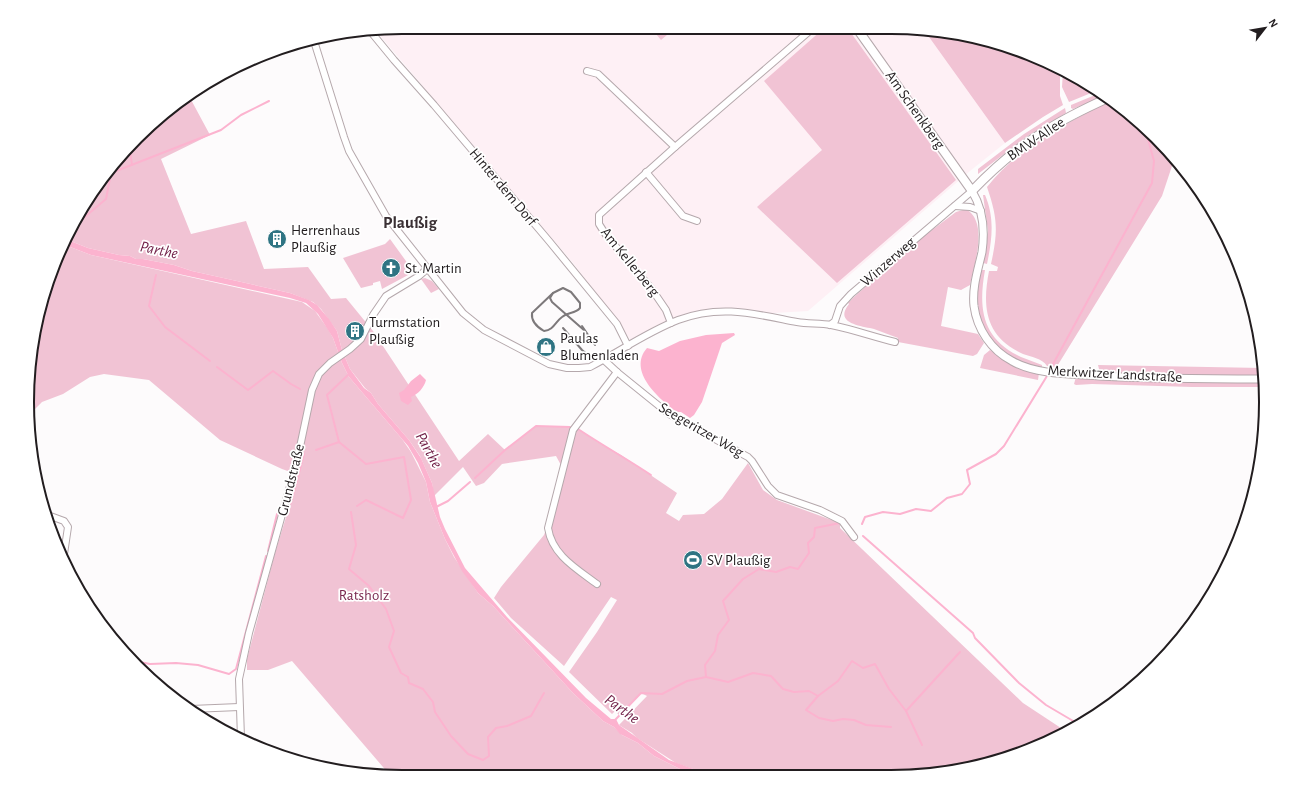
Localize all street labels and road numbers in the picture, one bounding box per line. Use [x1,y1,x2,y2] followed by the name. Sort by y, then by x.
[883,68,948,152] street label: Am Schenkberg
[1005,114,1067,164] street label: BMW-Allee
[466,145,540,230] street label: Hinter dem Dorf
[598,225,663,300] street label: Am Kellerberg
[858,234,919,290] street label: Winzerweg
[1047,363,1183,385] street label: Merkwitzer Landstraße
[656,400,746,461] street label: Seegeritzer Weg
[275,442,307,518] street label: Grundstraße

